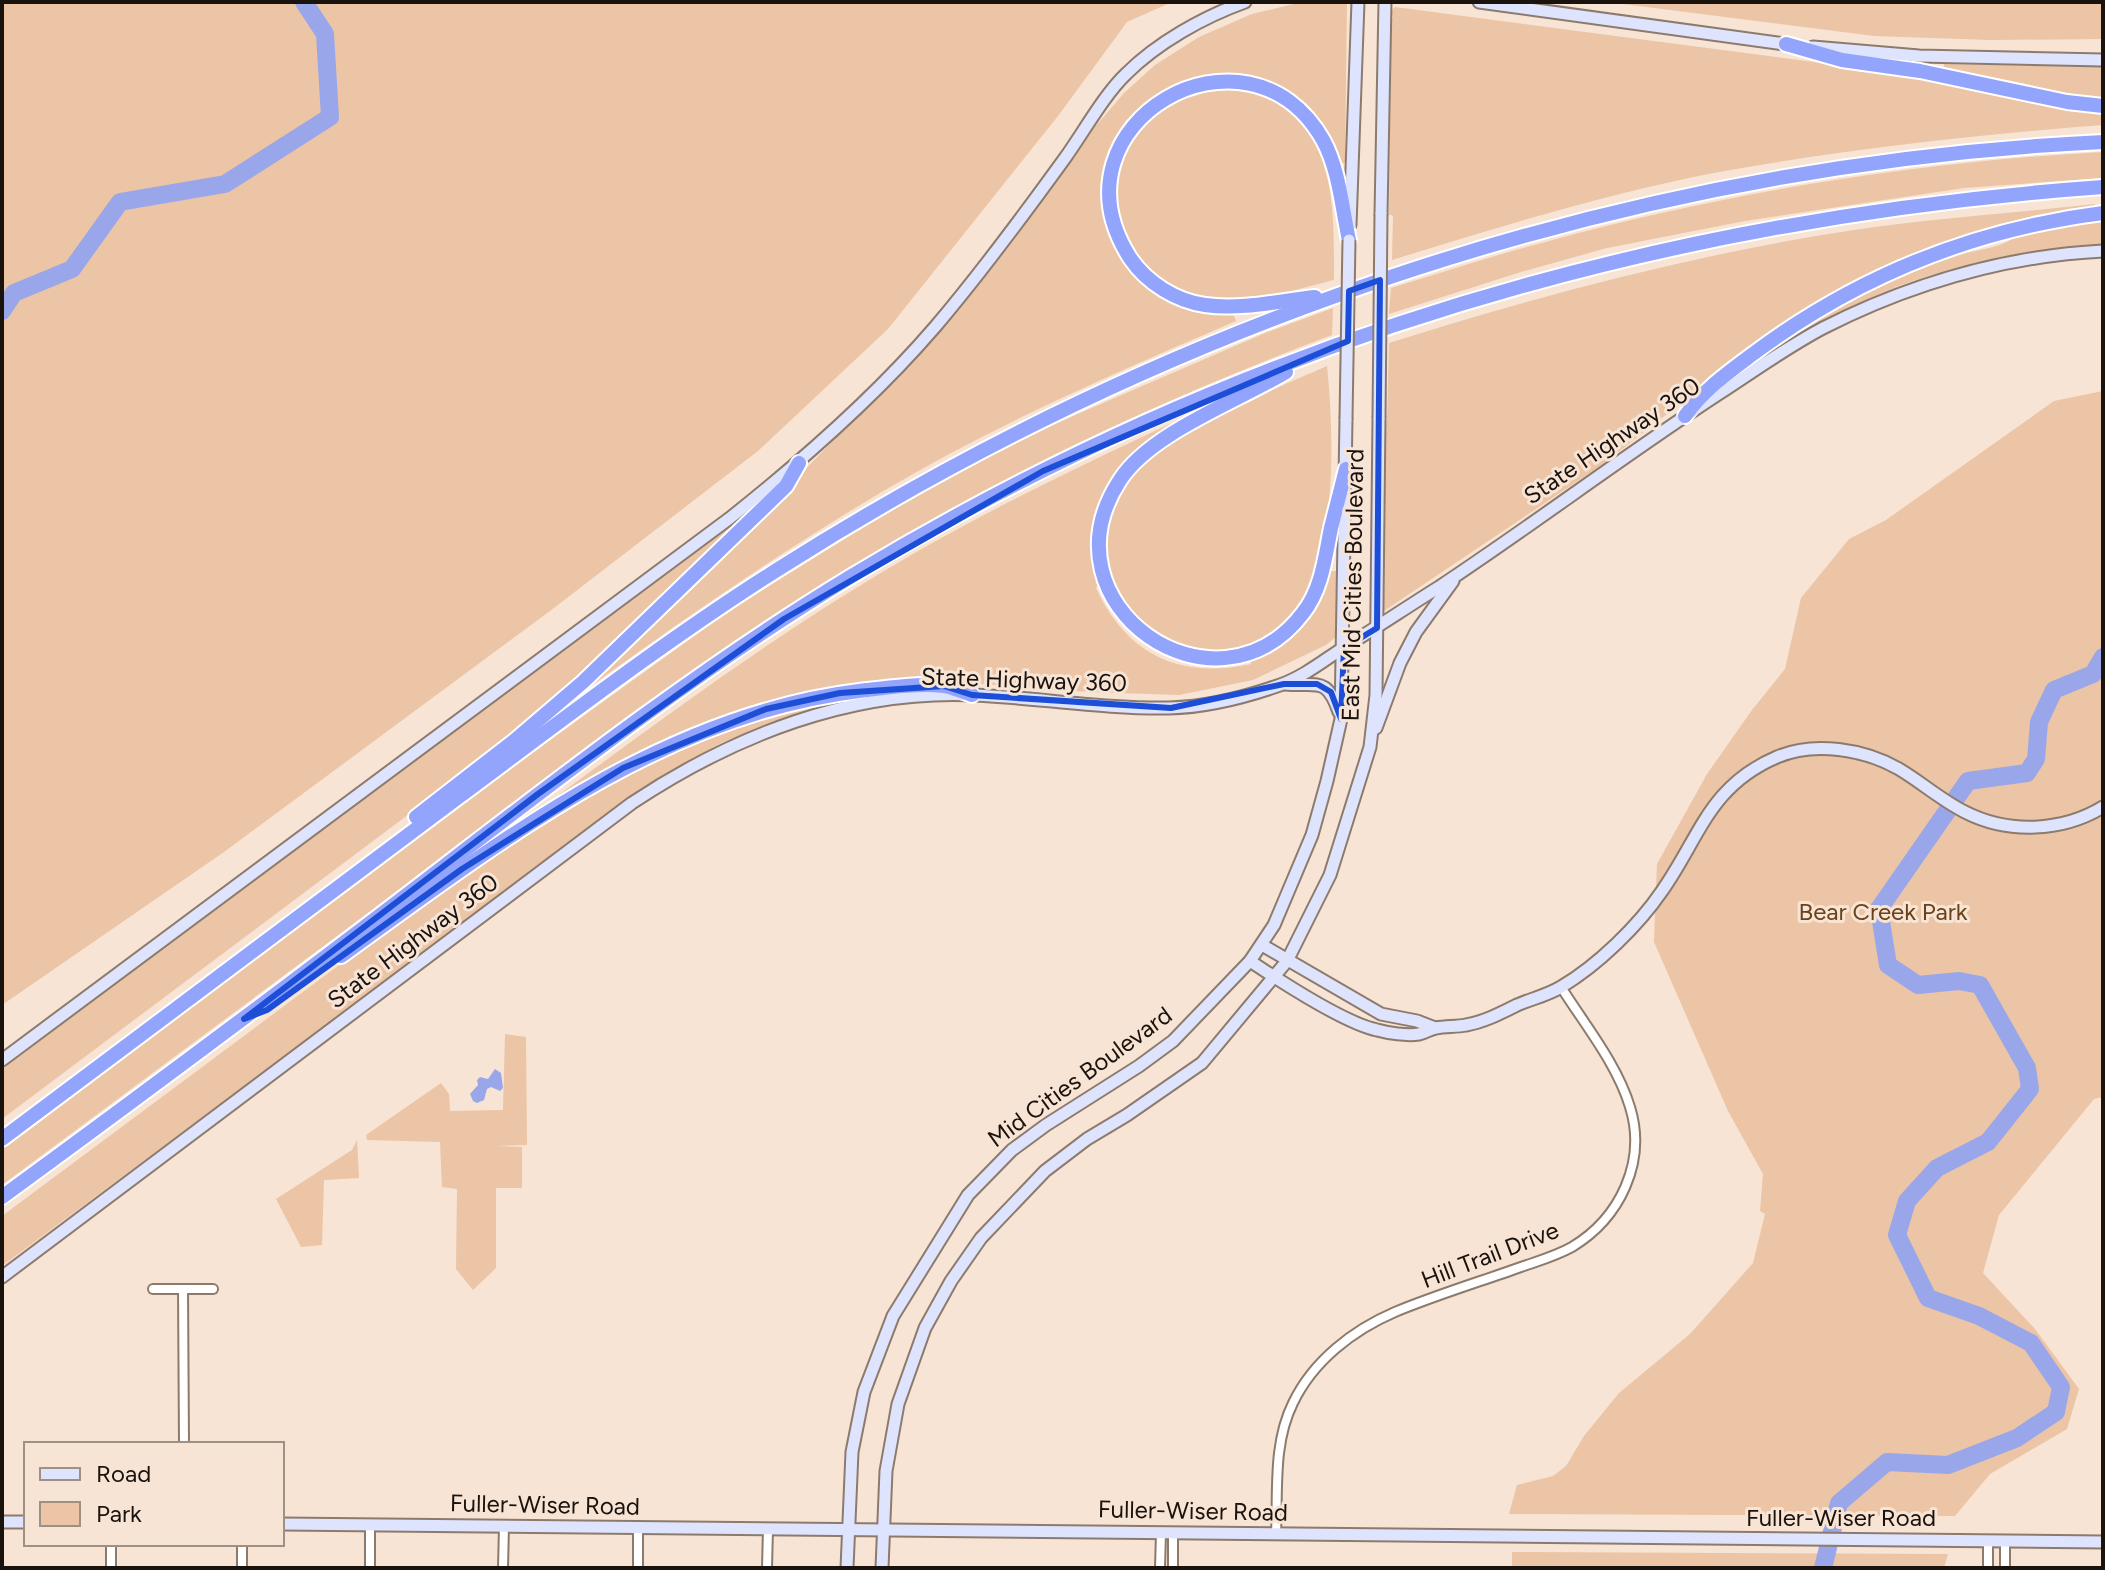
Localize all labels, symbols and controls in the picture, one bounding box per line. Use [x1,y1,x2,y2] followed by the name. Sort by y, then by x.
[1518,371,1705,510] street label: State Highway 360
[1336,448,1369,722] street label: East Mid Cities Boulevard
[921,661,1128,698] street label: State Highway 360
[322,867,504,1014] street label: State Highway 360
[1799,897,1968,926] park label: Bear Creek Park
[982,1000,1177,1153] street label: Mid Cities Boulevard
[1417,1215,1563,1294] street label: Hill Trail Drive
[24,1442,284,1546] legend
[96,1459,151,1488] text: Road
[450,1488,640,1521] street label: Fuller-Wiser Road
[1098,1494,1288,1527] street label: Fuller-Wiser Road
[96,1499,142,1528] text: Park
[1746,1503,1936,1532] street label: Fuller-Wiser Road

